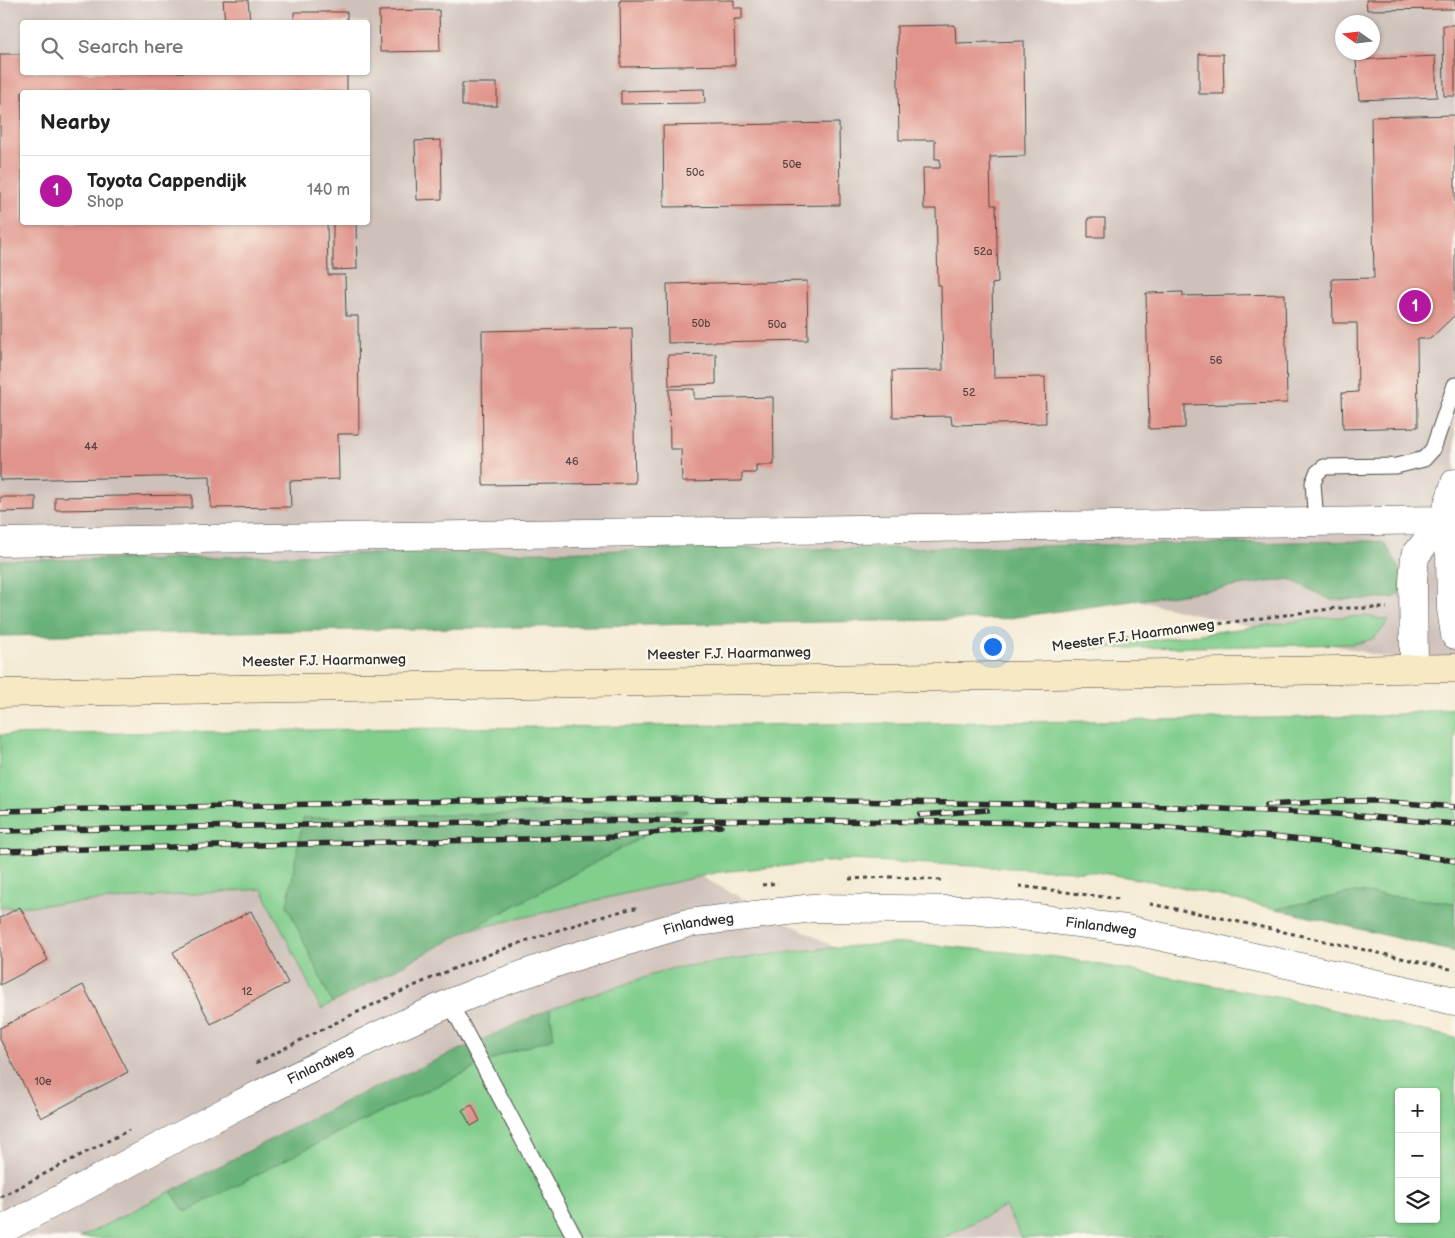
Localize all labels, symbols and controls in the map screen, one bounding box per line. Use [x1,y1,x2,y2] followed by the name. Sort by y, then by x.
[1335,15,1380,60] north arrow
[20,20,370,75] search box
[38,34,66,62] icon: search
[78,36,183,59] text: Search here
[40,110,110,135] text: Nearby
[782,158,802,171] house number: 50e
[686,166,704,179] house number: 50c
[87,170,246,193] text: Toyota Cappendijk
[53,181,59,200] text: 1
[307,181,350,200] text: 140 m
[87,193,124,212] text: Shop
[973,245,993,258] house number: 52a
[1399,287,1431,325] pin: 1
[692,317,710,330] house number: 50b
[768,318,787,331] house number: 50a
[1209,354,1223,367] house number: 56
[963,386,976,399] house number: 52
[84,440,98,453] house number: 44
[565,455,579,468] house number: 46
[1051,616,1216,655] street label: Meester F.J. Haarmanweg
[980,634,1006,660] your location
[647,644,811,663] street label: Meester F.J. Haarmanweg
[242,651,406,670] street label: Meester F.J. Haarmanweg
[661,910,735,939] street label: Finlandweg
[1065,914,1138,940] street label: Finlandweg
[242,985,253,998] house number: 12
[285,1041,356,1088] street label: Finlandweg
[34,1075,52,1088] house number: 10e
[1395,1088,1440,1223] map controls
[1395,1088,1440,1133] button: +
[1395,1133,1440,1178] button: −
[1395,1178,1440,1223] button: layers

